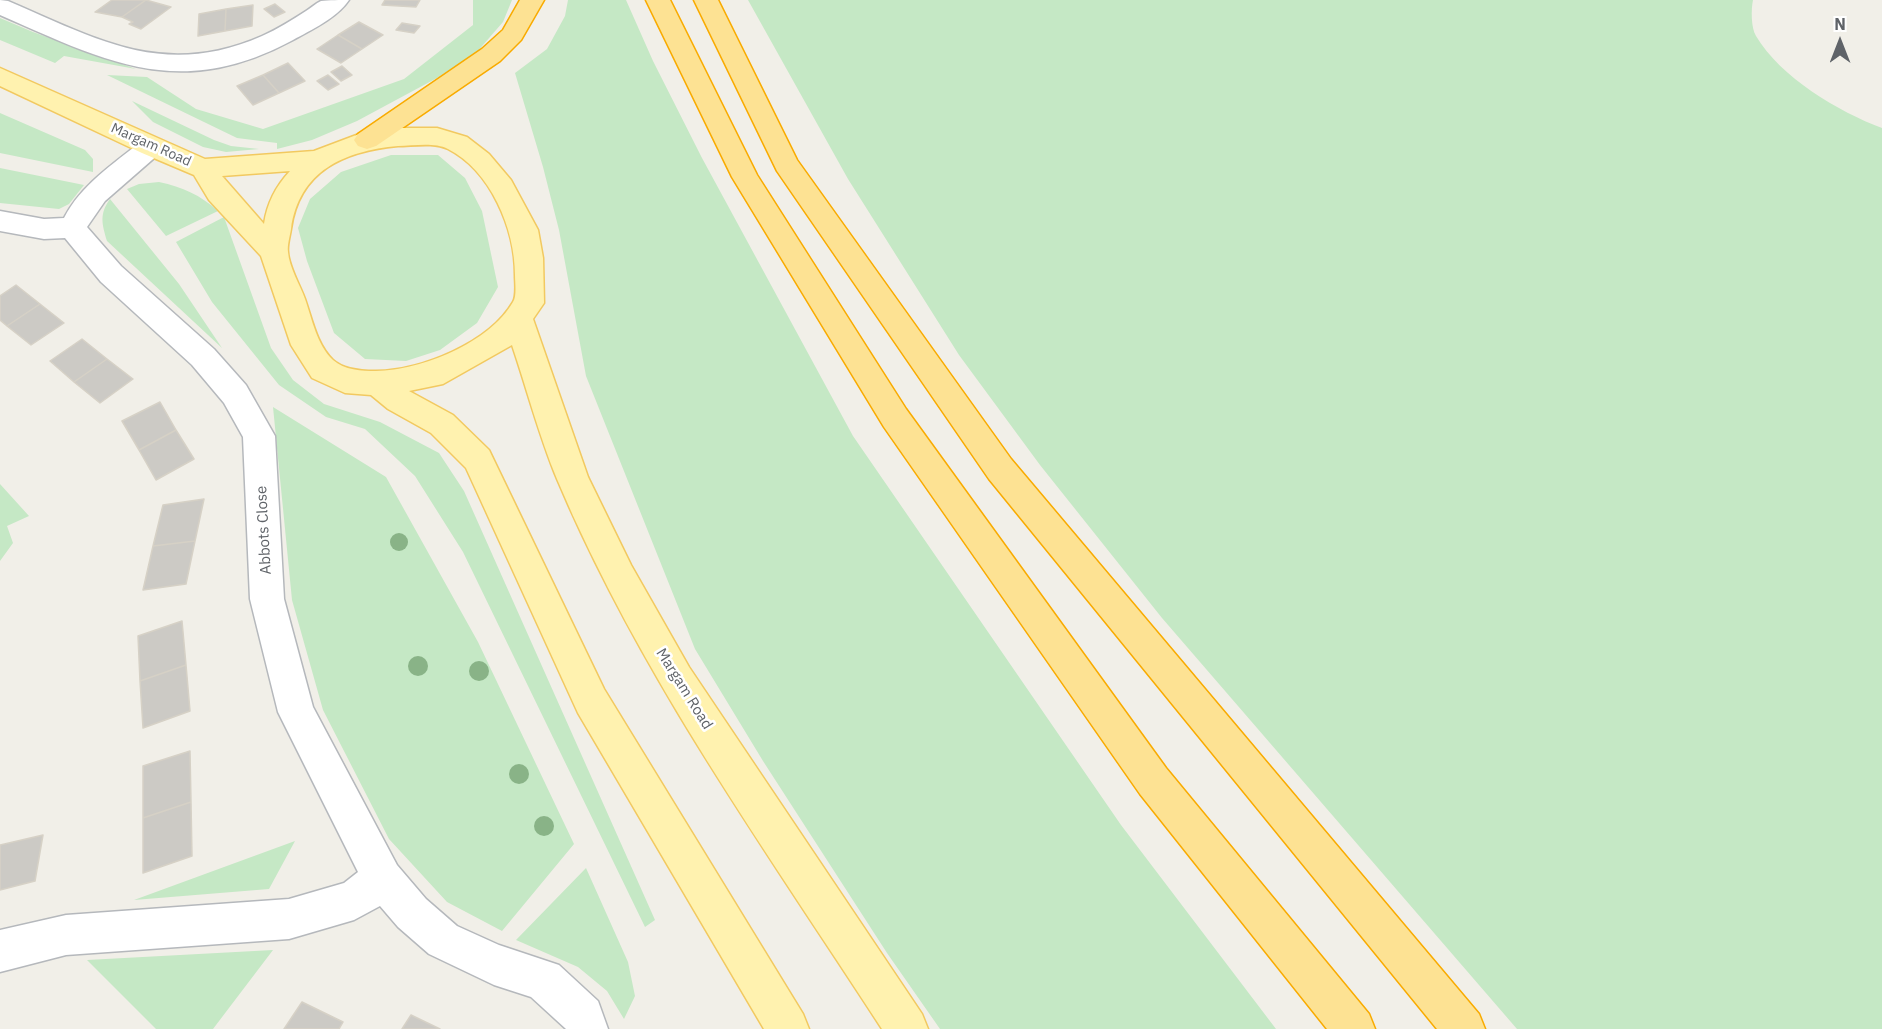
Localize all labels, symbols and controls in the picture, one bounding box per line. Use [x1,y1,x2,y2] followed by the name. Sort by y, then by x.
[1810,12,1870,72] north arrow
[1834,14,1846,34] text: N
[108,120,194,170] street label: Margam Road
[253,485,275,575] street label: Abbots Close
[652,645,716,733] street label: Margam Road

